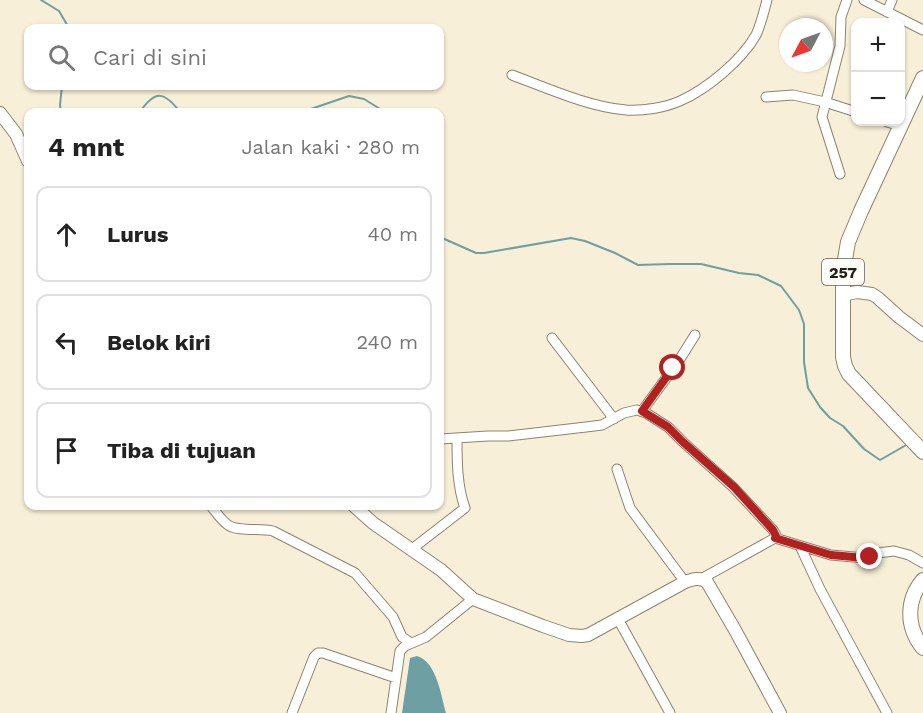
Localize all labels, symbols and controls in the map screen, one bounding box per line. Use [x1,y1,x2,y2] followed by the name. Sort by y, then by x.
[779,18,833,72] north arrow
[851,18,905,126] map controls
[851,18,905,72] button: +
[24,24,444,90] search box
[45,41,78,74] icon: search
[93,45,207,70] text: Cari di sini
[851,72,905,126] button: −
[48,132,124,162] text: 4 mnt
[242,135,420,159] text: Jalan kaki · 280 m
[50,218,83,251] icon: ahead
[107,222,169,247] text: Lurus
[367,222,418,246] text: 40 m
[822,259,864,285] road number: 257
[50,326,83,359] icon: left
[107,330,211,355] text: Belok kiri
[356,330,418,354] text: 240 m
[659,354,685,380] route start
[50,434,83,467] icon: arrive
[107,438,256,463] text: Tiba di tujuan
[856,543,882,569] route end

